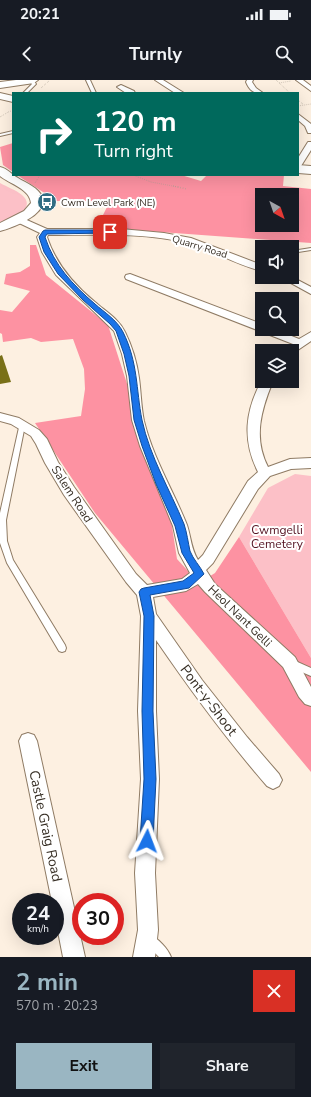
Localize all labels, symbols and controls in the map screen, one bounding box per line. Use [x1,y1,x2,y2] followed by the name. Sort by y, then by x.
[20,4,60,24] text: 20:21
[129,42,182,66] text: Turnly
[16,43,38,65] icon: back
[273,43,295,65] icon: search
[94,103,177,141] text: 120 m
[28,108,80,160] icon: right
[94,139,173,163] text: Turn right
[255,188,299,232] north arrow
[255,188,299,388] map controls
[36,191,58,213] bus stop icon: Cwm Level Park (NE)
[61,196,156,210] place label: Cwm Level Park (NE)
[93,215,127,249] pin
[99,221,121,243] icon: arrive
[170,232,229,262] street label: Quarry Road
[255,240,299,284] button: sound
[255,292,299,336] button: search
[255,344,299,388] button: layers
[48,462,96,526] street label: Salem Road
[251,522,304,552] park label: Cwmgelli Cemetery
[205,581,275,651] street label: Heol Nant Gelli
[176,661,242,740] street label: Pont-y-Shoot
[24,769,67,884] street label: Castle Graig Road
[126,820,168,862] position arrow
[72,893,124,945] speed limit sign: 30
[26,900,50,927] text: 24
[27,922,49,936] text: km/h
[16,966,78,998] text: 2 min
[253,970,295,1012] button: close
[16,997,98,1015] text: 570 m · 20:23
[16,1043,152,1089] button: Exit
[160,1043,295,1089] button: Share

